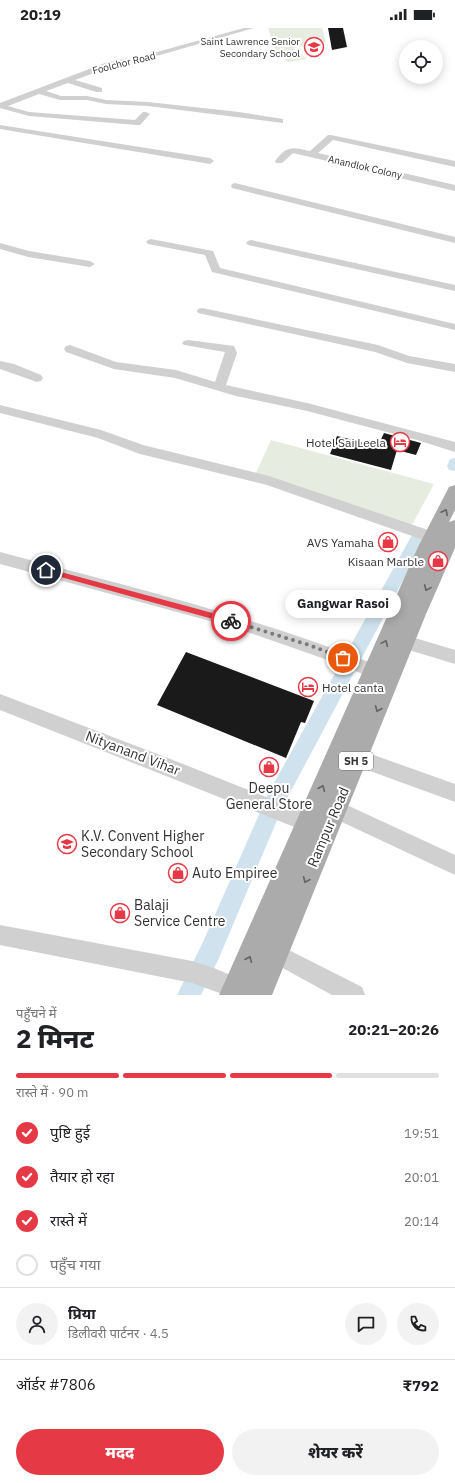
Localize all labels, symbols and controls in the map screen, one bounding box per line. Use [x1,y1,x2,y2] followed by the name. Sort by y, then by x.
[20,5,61,24] text: 20:19
[200,35,300,60] place label: Saint Lawrence Senior Secondary School
[303,36,325,58] school or university icon: Saint Lawrence Senior Secondary School
[399,40,443,84] map controls
[399,40,443,84] button: locate
[91,49,157,77] street label: Foolchor Road
[327,152,403,182] street label: Anandlok Colony
[389,431,411,453] hotel icon: Hotel Sai Leela
[306,435,387,450] place label: Hotel Sai Leela
[440,509,448,517] one-way arrow
[377,531,399,553] shop icon: AVS Yamaha
[307,535,375,550] place label: AVS Yamaha
[427,550,449,572] shop icon: Kisaan Marble
[29,553,63,587] pin
[348,554,424,569] place label: Kisaan Marble
[35,559,57,581] icon: home
[424,585,432,592] one-way arrow
[285,590,401,618] callout: Gangwar Rasoi
[297,595,389,612] text: Gangwar Rasoi
[211,601,251,641] courier
[220,610,242,632] icon: bike
[380,640,388,648] one-way arrow
[326,641,360,675] pin
[332,647,354,669] icon: bag
[297,676,319,698] hotel icon: Hotel canta
[322,680,385,695] place label: Hotel canta
[374,705,382,712] one-way arrow
[83,727,183,779] street label: Nityanand Vihar
[339,752,373,770] road number: SH 5
[258,756,280,778] shop icon: Deepu General Store
[226,779,312,813] place label: Deepu General Store
[303,784,353,870] street label: Rampur Road
[317,785,325,793] one-way arrow
[81,827,204,861] place label: K.V. Convent Higher Secondary School
[56,833,78,855] school or university icon: K.V. Convent Higher Secondary School
[167,862,189,884] shop icon: Auto Empiree
[192,864,278,882] place label: Auto Empiree
[303,876,311,884] one-way arrow
[134,896,226,930] place label: Balaji Service Centre
[109,902,131,924] shop icon: Balaji Service Centre
[244,956,252,963] one-way arrow
[16,1005,57,1022] text: पहुँचने में
[348,1020,439,1039] text: 20:21–20:26
[16,1021,94,1055] text: 2 मिनट
[16,1084,88,1101] text: रास्ते में · 90 m
[16,1122,38,1144] icon: check
[50,1123,90,1142] text: पुष्टि हुई
[404,1125,439,1142] text: 19:51
[16,1166,38,1188] icon: check
[50,1167,114,1186] text: तैयार हो रहा
[404,1169,439,1186] text: 20:01
[16,1210,38,1232] icon: check
[50,1211,87,1230] text: रास्ते में
[404,1213,439,1230] text: 20:14
[50,1255,101,1274] text: पहुँच गया
[16,1303,58,1345] button: person
[345,1303,387,1345] button: chat
[397,1303,439,1345] button: phone
[68,1304,96,1323] text: प्रिया
[68,1325,169,1342] text: डिलीवरी पार्टनर · 4.5
[16,1375,96,1394] text: ऑर्डर #7806
[403,1376,439,1395] text: ₹792
[16,1429,224,1475] button: मदद
[232,1429,439,1475] button: शेयर करें

